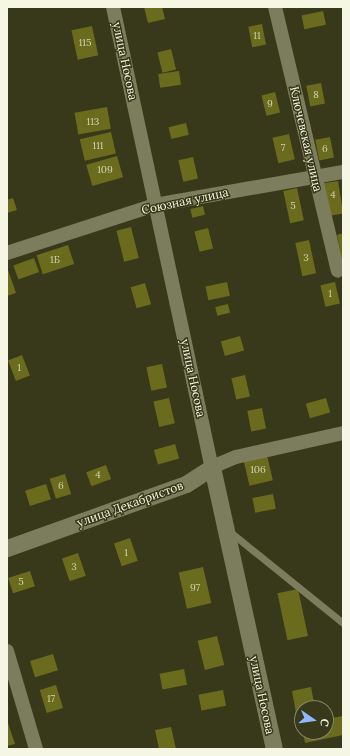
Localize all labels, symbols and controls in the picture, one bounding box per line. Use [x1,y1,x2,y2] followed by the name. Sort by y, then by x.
[110,21,140,101] street label: улица Носова
[253,30,261,42] house number: 11
[79,37,91,49] house number: 115
[287,85,325,193] street label: Ключевская улица
[313,89,319,101] house number: 8
[267,98,273,110] house number: 9
[87,116,99,128] house number: 113
[93,140,103,152] house number: 111
[281,142,285,154] house number: 7
[322,143,328,155] house number: 6
[97,164,113,176] house number: 109
[140,185,230,217] street label: Союзная улица
[330,189,336,201] house number: 4
[290,200,296,212] house number: 5
[303,252,309,264] house number: 3
[50,254,60,266] house number: 1Б
[328,288,332,300] house number: 1
[178,338,208,418] street label: улица Носова
[17,362,21,374] house number: 1
[250,464,266,476] house number: 106
[95,469,101,481] house number: 4
[75,478,185,530] street label: улица Декабристов
[58,480,64,492] house number: 6
[124,547,128,559] house number: 1
[71,561,77,573] house number: 3
[18,576,24,588] house number: 5
[190,582,200,594] house number: 97
[247,655,277,735] street label: улица Носова
[47,693,55,705] house number: 17
[294,700,334,740] north arrow
[317,717,332,728] text: С

